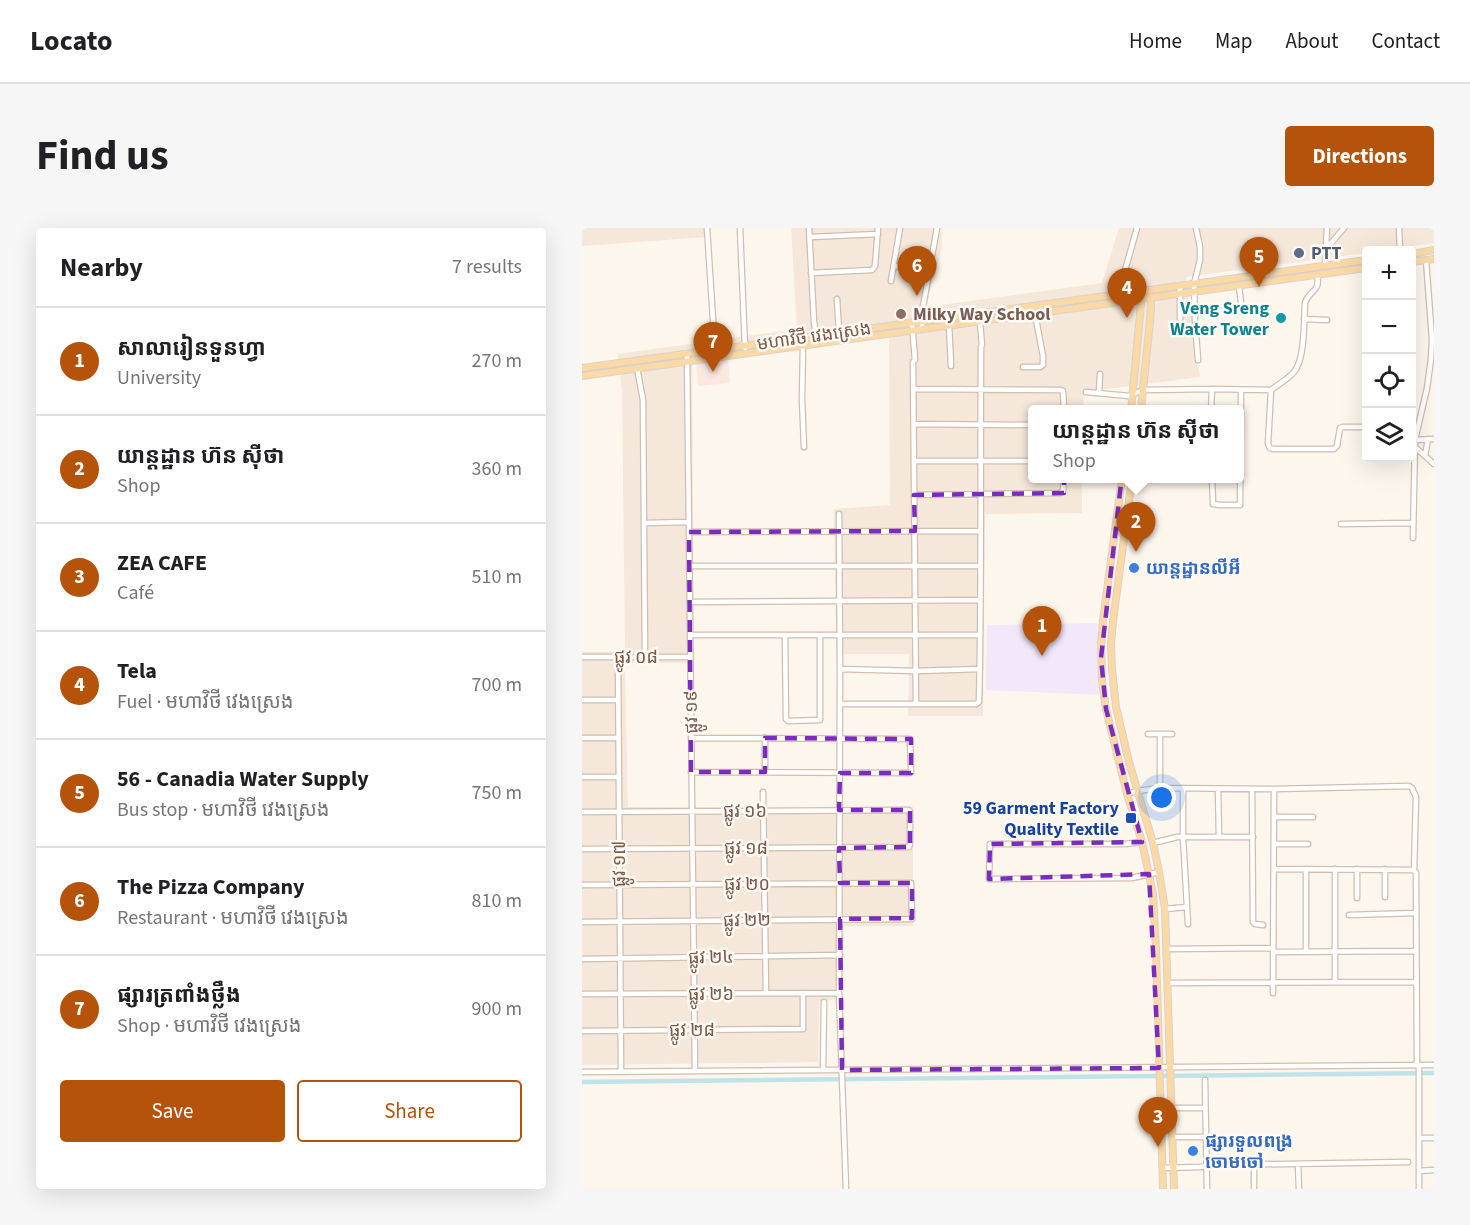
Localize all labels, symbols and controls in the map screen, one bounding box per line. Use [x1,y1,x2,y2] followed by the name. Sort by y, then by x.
[30,21,112,61] text: Locato
[1129,26,1182,56] text: Home
[1215,26,1253,56] text: Map
[1286,26,1338,56] text: About
[1371,26,1440,56] text: Contact
[36,126,169,186] text: Find us
[1285,126,1434,186] button: Directions
[1240,238,1278,287] pin: 5
[1311,241,1342,266] place label: PTT
[1292,246,1306,260] marker: PTT
[1362,246,1416,462] map controls
[1362,246,1416,300] button: +
[898,247,936,296] pin: 6
[60,249,143,286] text: Nearby
[452,253,522,281] text: 7 results
[1108,268,1146,318] pin: 4
[1170,296,1270,342] place label: Veng Sreng Water Tower
[1362,300,1416,354] button: −
[913,302,1050,327] place label: Milky Way School
[894,307,908,321] marker: Milky Way School
[1274,311,1288,325] marker: Veng Sreng Water Tower
[755,316,873,357] street label: មហាវិថី វេងស្រេង
[694,322,732,372] pin: 7
[117,332,266,364] text: សាលារៀនទួនហ្វា
[74,347,85,375] text: 1
[472,347,522,375] text: 270 m
[1362,354,1416,408] button: locate
[117,364,201,392] text: University
[1028,405,1244,483] popup
[1362,408,1416,462] button: layers
[1052,415,1220,447] text: យាន្ដដ្ឋាន ហ៊ន ស៊ីថា
[117,440,284,472] text: យាន្ដដ្ឋាន ហ៊ន ស៊ីថា
[1052,447,1096,475] text: Shop
[74,455,85,483] text: 2
[472,455,522,483] text: 360 m
[117,472,161,500] text: Shop
[1116,502,1156,552] pin: 2
[117,547,207,579] text: ZEA CAFE
[1146,556,1241,581] place label: យាន្ដដ្ឋានលីអី
[1127,561,1141,575] marker: យាន្ដដ្ឋានលីអី
[74,563,85,591] text: 3
[472,563,522,591] text: 510 m
[117,579,154,607] text: Café
[1022,606,1062,656] pin: 1
[614,645,658,673] street label: ផ្លូវ ០៨
[117,655,157,687] text: Tela
[74,671,85,699] text: 4
[472,671,522,699] text: 700 m
[117,688,293,716] text: Fuel · មហាវិថី វេងស្រេង
[679,690,708,734] street label: ផ្លូវ ១៩
[117,763,369,795] text: 56 - Canadia Water Supply
[74,779,85,807] text: 5
[472,779,522,807] text: 750 m
[1147,783,1176,812] your location
[117,796,329,824] text: Bus stop · មហាវិថី វេងស្រេង
[963,796,1120,842] place label: 59 Garment Factory Quality Textile
[723,799,767,827] street label: ផ្លូវ ១៦
[1124,811,1138,825] marker: 59 Garment Factory Quality Textile
[724,836,768,864] street label: ផ្លូវ ១៨
[607,841,635,887] street label: ផ្លូវ ១៧
[117,871,305,903] text: The Pizza Company
[724,872,770,900] street label: ផ្លូវ ២០
[74,887,85,915] text: 6
[472,887,522,915] text: 810 m
[117,904,349,932] text: Restaurant · មហាវិថី វេងស្រេង
[723,908,771,937] street label: ផ្លូវ ២២
[688,945,734,974] street label: ផ្លូវ ២៤
[117,979,241,1011] text: ផ្សារត្រពាំងថ្លឹង
[688,982,734,1010] street label: ផ្លូវ ២៦
[74,995,85,1023] text: 7
[472,995,522,1023] text: 900 m
[117,1012,301,1040] text: Shop · មហាវិថី វេងស្រេង
[669,1018,715,1046] street label: ផ្លូវ ២៨
[60,1080,285,1142] button: Save
[297,1080,522,1142] button: Share
[1138,1098,1178,1147] pin: 3
[1205,1129,1293,1175] place label: ផ្សារទួលពង្រ ចោមចៅ
[1186,1144,1200,1158] marker: ផ្សារទួលពង្រ ចោមចៅ

